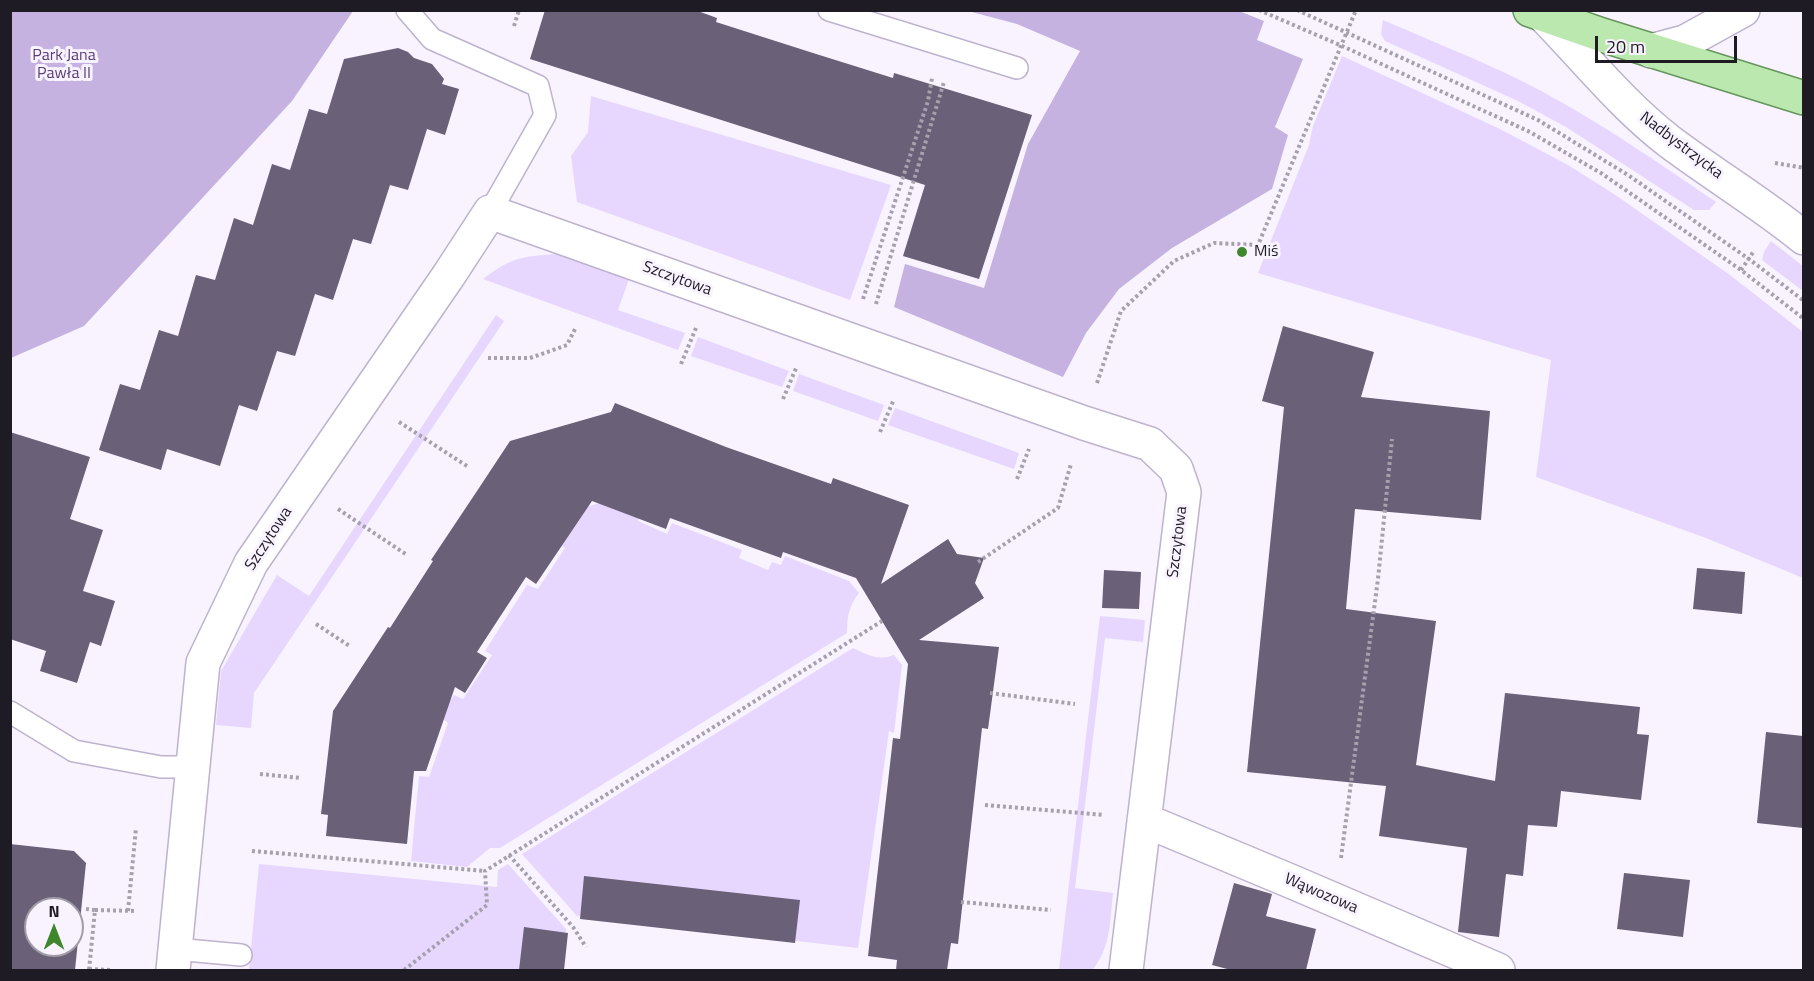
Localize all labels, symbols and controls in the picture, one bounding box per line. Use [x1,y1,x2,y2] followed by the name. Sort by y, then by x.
[1598,24,1740,62] scale bar
[1606,33,1645,60] text: 20 m
[32,46,96,84] park label: Park Jana Pawła II
[1636,108,1726,184] street label: Nadbystrzycka
[1254,242,1278,262] place label: Miś
[1235,245,1249,259] marker: Miś
[640,258,714,300] street label: Szczytowa
[241,504,297,574] street label: Szczytowa
[1164,505,1192,579] street label: Szczytowa
[1281,870,1361,918] street label: Wąwozowa
[24,897,84,957] north arrow
[48,899,60,923] text: N

